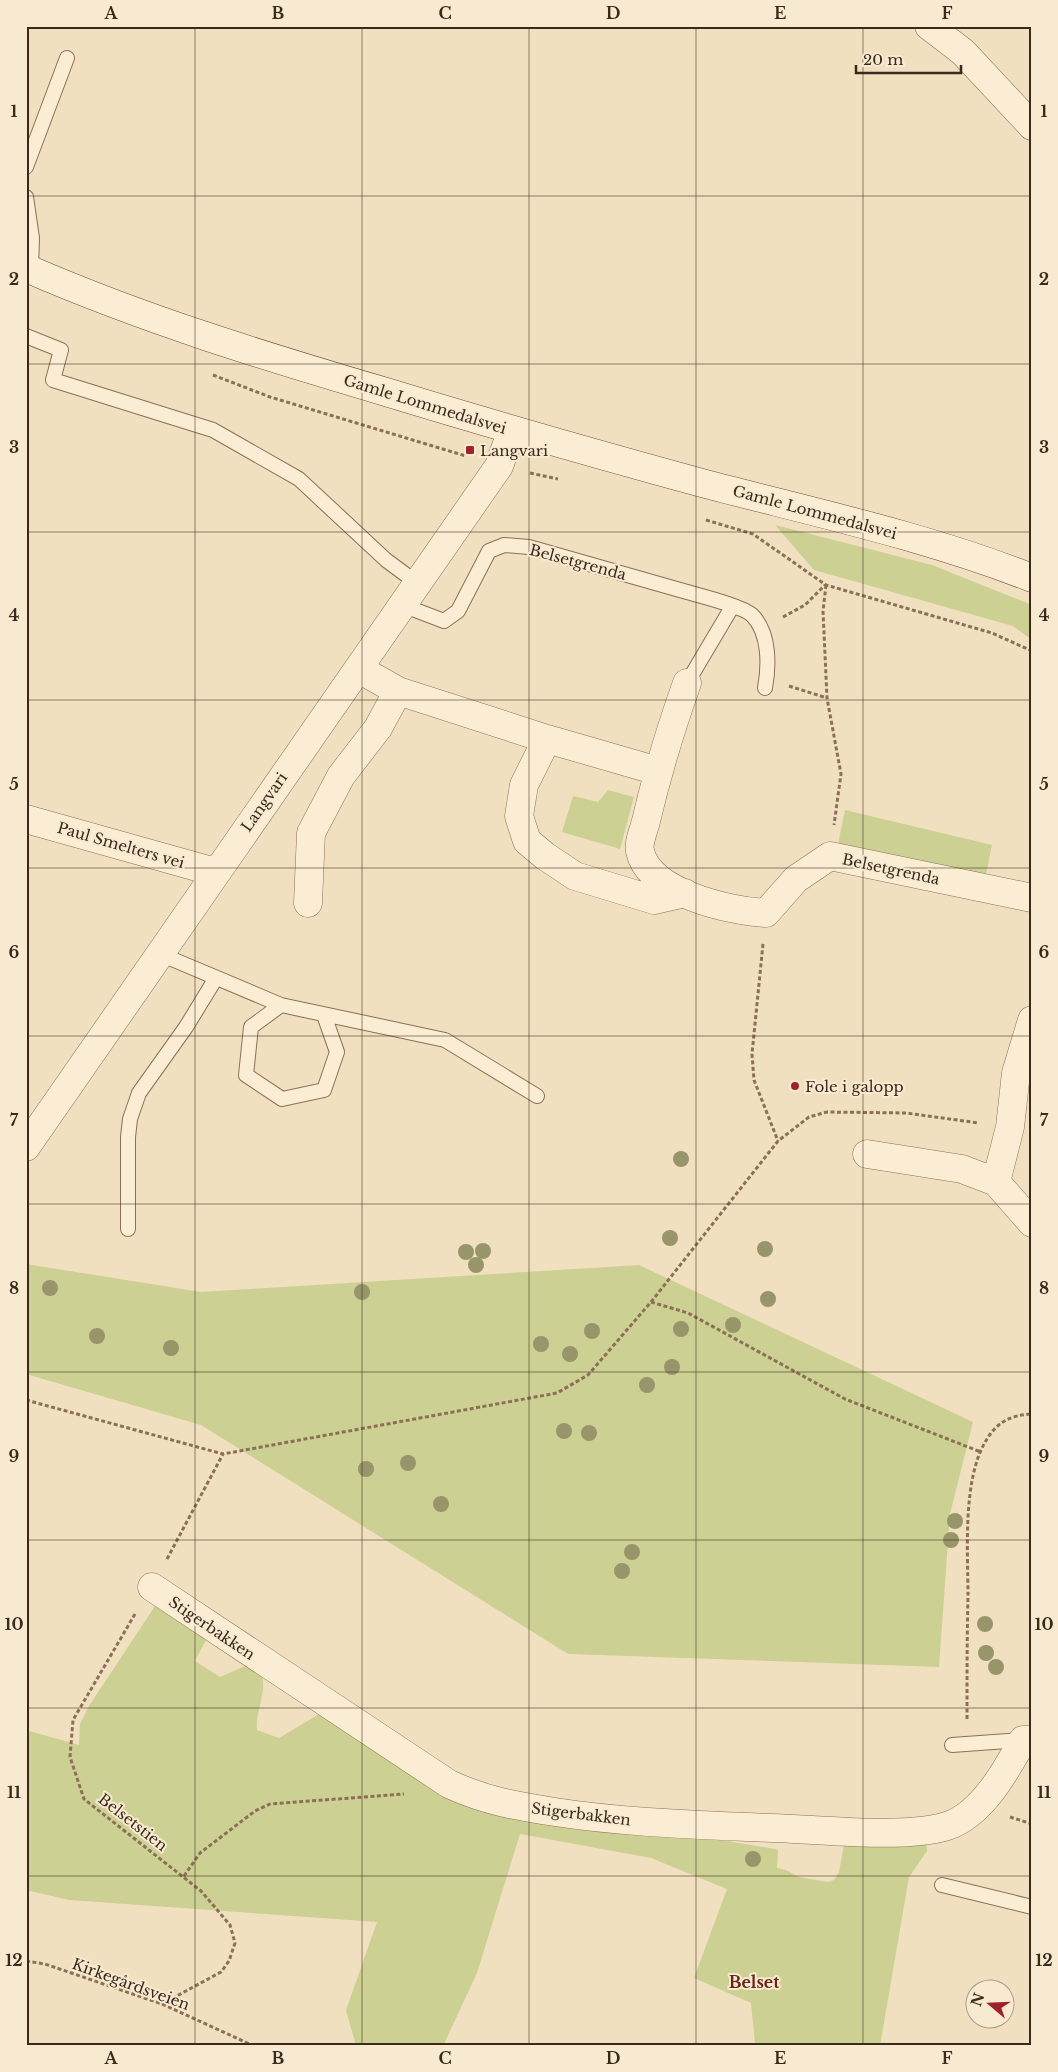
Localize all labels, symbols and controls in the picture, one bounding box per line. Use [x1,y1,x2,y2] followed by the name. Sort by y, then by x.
[104,3,119,23] text: A
[272,3,285,23] text: B
[438,3,452,23] text: C
[606,3,620,23] text: D
[774,3,786,23] text: E
[941,3,953,23] text: F
[856,42,960,74] scale bar
[863,50,903,69] text: 20 m
[11,101,18,121] text: 1
[1041,101,1048,121] text: 1
[9,269,19,289] text: 2
[1039,269,1049,289] text: 2
[341,370,509,438] street label: Gamle Lommedalsvei
[9,437,19,457] text: 3
[1039,437,1049,457] text: 3
[480,441,548,460] place label: Langvari
[464,444,476,456] marker: Langvari
[731,481,899,543] street label: Gamle Lommedalsvei
[528,540,629,584] street label: Belsetgrenda
[9,605,19,625] text: 4
[1039,605,1049,625] text: 4
[237,769,291,835] street label: Langvari
[9,774,19,794] text: 5
[1039,774,1049,794] text: 5
[55,818,187,872] street label: Paul Smelters vei
[840,849,942,889] street label: Belsetgrenda
[9,942,20,962] text: 6
[1039,942,1050,962] text: 6
[805,1077,904,1096] place label: Fole i galopp
[789,1080,801,1092] marker: Fole i galopp
[10,1110,19,1130] text: 7
[1040,1110,1049,1130] text: 7
[9,1278,19,1298] text: 8
[1039,1278,1049,1298] text: 8
[9,1446,20,1466] text: 9
[1039,1446,1050,1466] text: 9
[165,1592,259,1664] street label: Stigerbakken
[4,1614,24,1634] text: 10
[1034,1614,1054,1634] text: 10
[7,1782,21,1802] text: 11
[1037,1782,1051,1802] text: 11
[95,1789,171,1855] street label: Belsetstien
[530,1798,632,1830] street label: Stigerbakken
[5,1950,23,1970] text: 12
[1035,1950,1053,1970] text: 12
[70,1954,192,2014] street label: Kirkegårdsveien
[729,1972,780,1992] district label: Belset
[966,1980,1016,2030] north arrow
[967,1991,988,2009] text: N
[104,2048,119,2068] text: A
[272,2048,285,2068] text: B
[438,2048,452,2068] text: C
[606,2048,620,2068] text: D
[774,2048,786,2068] text: E
[941,2048,953,2068] text: F

